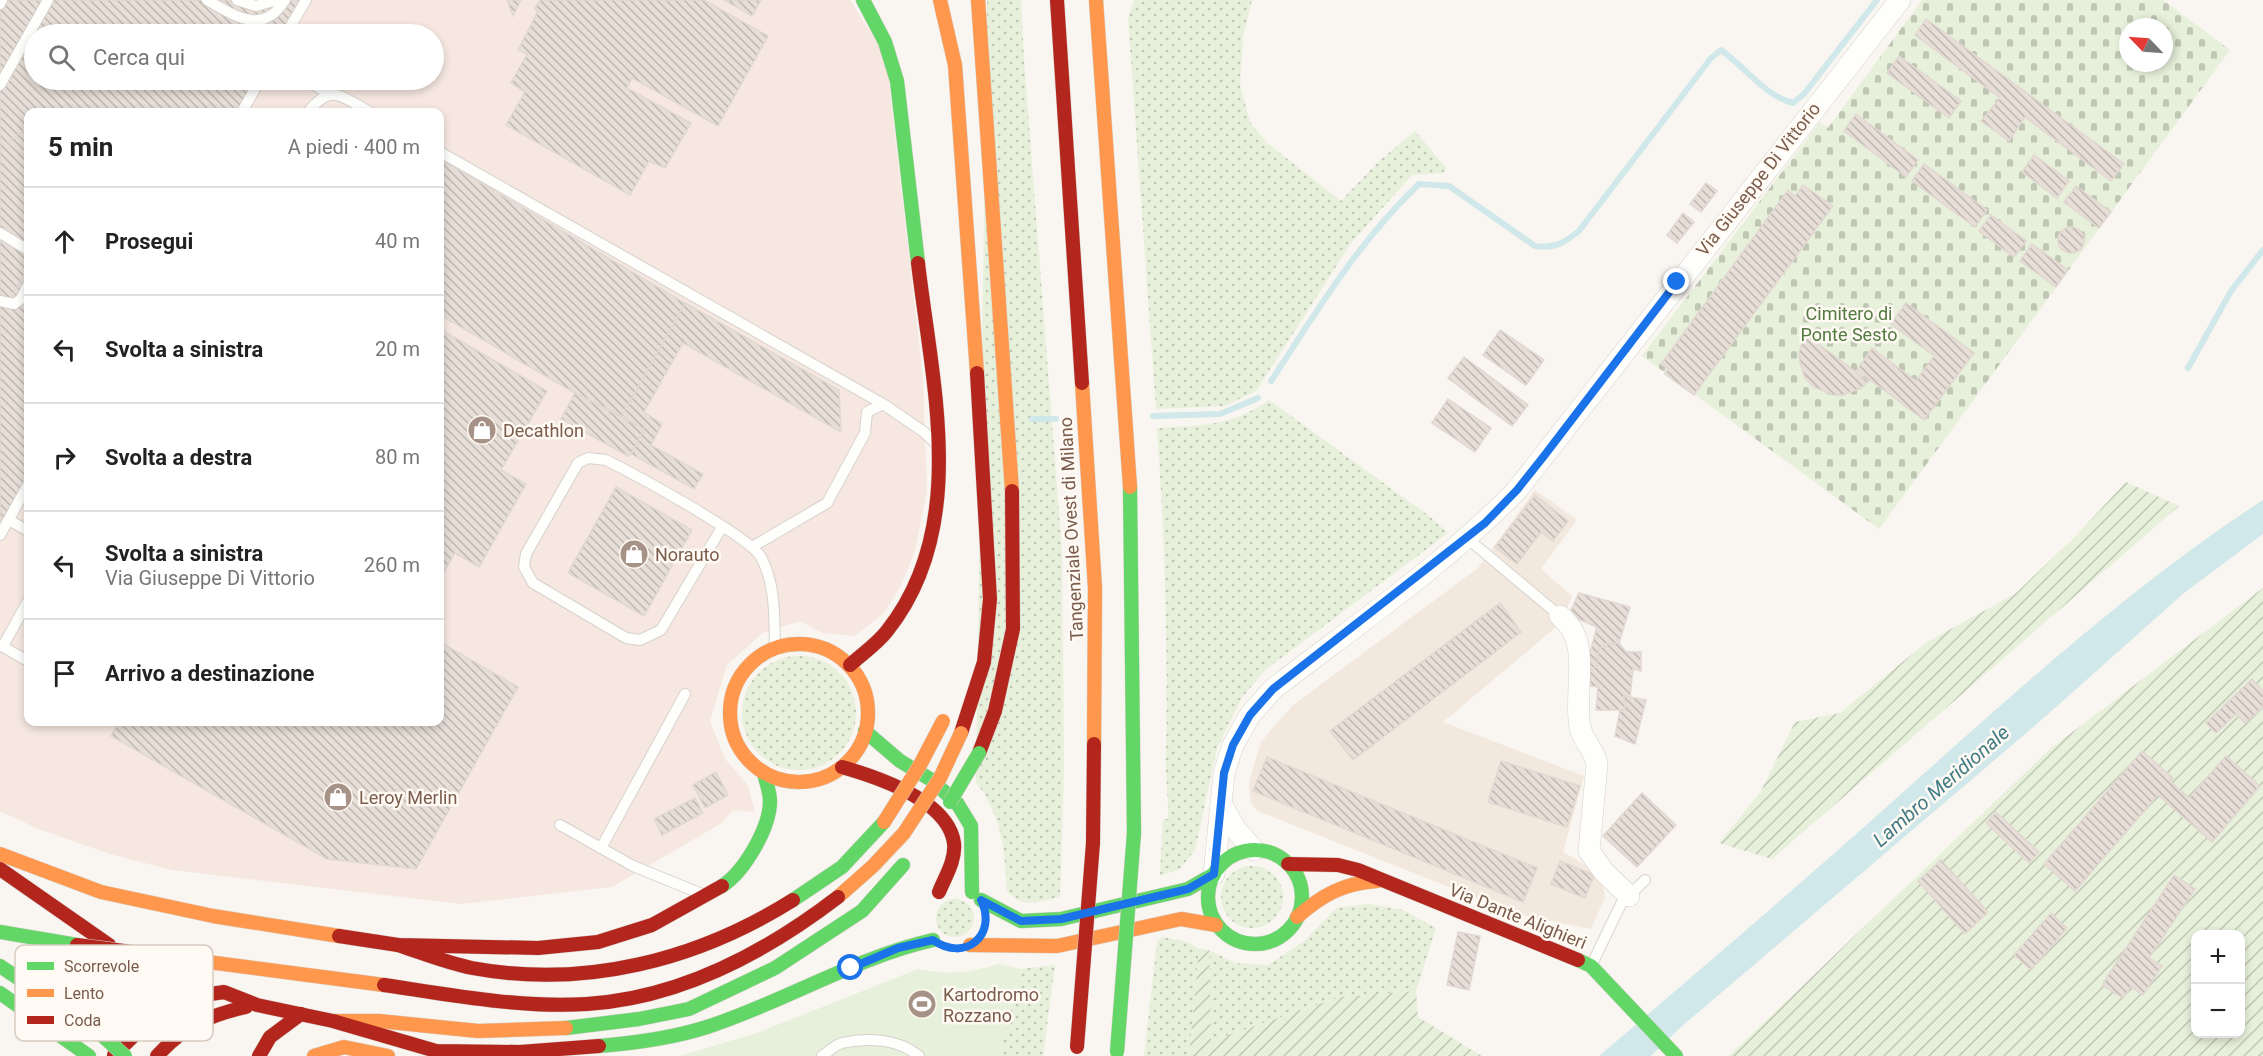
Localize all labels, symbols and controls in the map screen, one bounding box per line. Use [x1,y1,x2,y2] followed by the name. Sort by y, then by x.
[2119,18,2173,72] north arrow
[24,24,444,90] search box
[45,41,78,74] icon: search
[93,45,185,70] text: Cerca qui
[1692,98,1824,260] street label: Via Giuseppe Di Vittorio
[48,132,113,162] text: 5 min
[288,135,420,159] text: A piedi · 400 m
[48,225,81,258] icon: ahead
[105,229,193,254] text: Prosegui
[375,229,420,253] text: 40 m
[1663,268,1689,294] route end
[1801,303,1897,345] park label: Cimitero di Ponte Sesto
[48,333,81,366] icon: left
[105,337,263,362] text: Svolta a sinistra
[375,337,420,361] text: 20 m
[466,414,498,446] shop icon: Decathlon
[1055,417,1087,641] street label: Tangenziale Ovest di Milano
[503,420,584,441] place label: Decathlon
[48,441,81,474] icon: right
[105,445,252,470] text: Svolta a destra
[375,445,420,469] text: 80 m
[618,538,650,570] shop icon: Norauto
[105,541,263,566] text: Svolta a sinistra
[655,544,720,565] place label: Norauto
[48,549,81,582] icon: left
[364,553,420,577] text: 260 m
[105,566,315,590] text: Via Giuseppe Di Vittorio
[48,657,81,690] icon: arrive
[105,661,314,686] text: Arrivo a destinazione
[1868,720,2014,852] water label: Lambro Meridionale
[322,781,354,813] shop icon: Leroy Merlin
[359,787,457,808] place label: Leroy Merlin
[1446,879,1590,953] street label: Via Dante Alighieri
[2191,930,2245,1038] map controls
[2191,930,2245,984] button: +
[15,945,213,1041] legend
[837,954,863,980] route start
[64,957,139,976] text: Scorrevole
[64,984,104,1003] text: Lento
[943,984,1039,1026] place label: Kartodromo Rozzano
[2191,984,2245,1038] button: −
[906,988,938,1020] sports icon: Kartodromo Rozzano
[64,1011,101,1030] text: Coda

